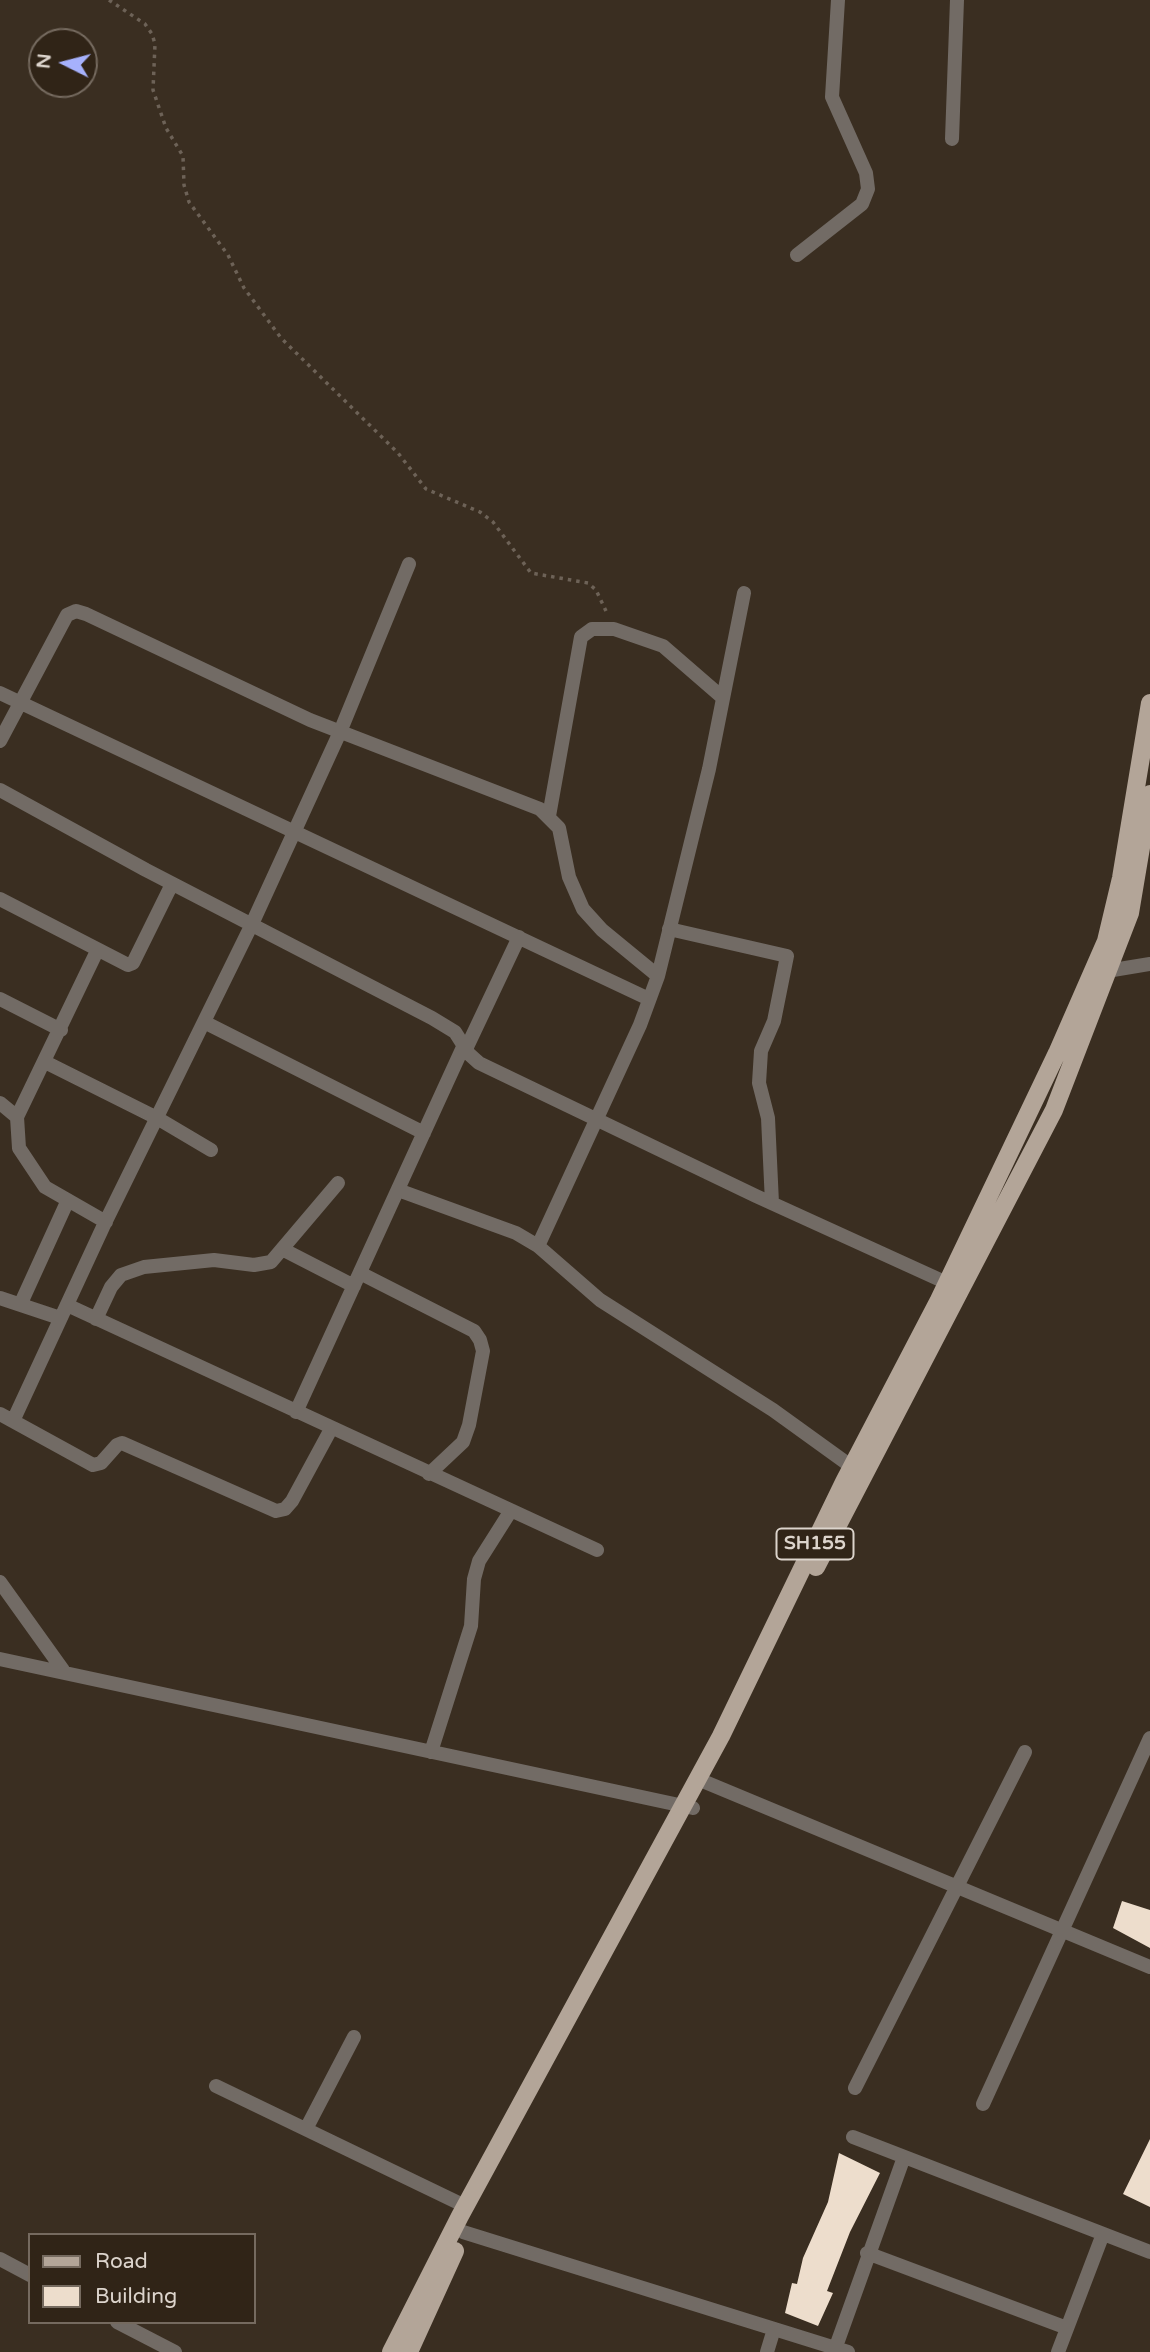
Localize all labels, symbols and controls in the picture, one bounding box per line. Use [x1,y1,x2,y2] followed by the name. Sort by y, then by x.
[28,28,98,98] north arrow
[32,52,56,70] text: N
[776,1528,854,1560] road number: SH155
[28,2233,256,2324] legend
[95,2249,148,2274] text: Road
[95,2284,177,2309] text: Building

